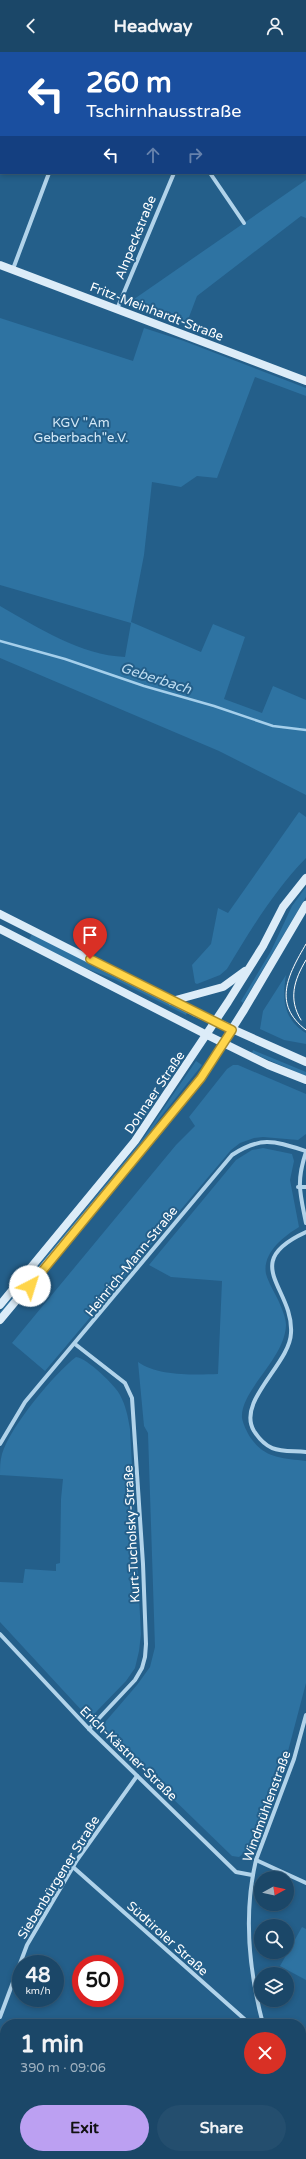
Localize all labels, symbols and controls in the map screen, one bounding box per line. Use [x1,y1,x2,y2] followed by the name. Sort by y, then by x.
[20,15,42,37] icon: back
[114,15,192,37] text: Headway
[264,15,286,37] icon: person
[86,66,172,100] text: 260 m
[20,68,72,120] icon: left
[86,100,241,122] text: Tschirnhausstraße
[100,144,122,166] icon: left
[142,144,164,166] icon: ahead
[184,144,206,166] icon: right
[112,193,160,282] street label: Alnpeckstraße
[88,279,226,345] street label: Fritz-Meinhardt-Straße
[34,415,128,446] park label: KGV "Am Geberbach"e.V.
[118,659,194,698] water label: Geberbach
[73,918,107,959] pin
[79,924,101,946] icon: arrive
[121,1048,188,1137] street label: Dohnaer Straße
[82,1203,181,1320] street label: Heinrich-Mann-Straße
[9,1265,51,1307] position arrow
[120,1465,144,1603] street label: Kurt-Tucholsky-Straße
[76,1703,180,1804] street label: Erich-Kästner-Straße
[239,1748,295,1864] street label: Windmühlenstraße
[14,1813,103,1942] street label: Siebenbürgener Straße
[254,1871,294,1911] north arrow
[254,1871,294,2007] map controls
[123,1898,211,1980] street label: Südtiroler Straße
[254,1919,294,1959] button: search
[72,1955,124,2007] speed limit sign: 50
[25,1964,51,1988] text: 48
[254,1967,294,2007] button: layers
[25,1985,51,1997] text: km/h
[20,2030,84,2059] text: 1 min
[244,2032,286,2074] button: close
[20,2060,106,2076] text: 390 m · 09:06
[20,2105,149,2151] button: Exit
[157,2105,286,2151] button: Share

